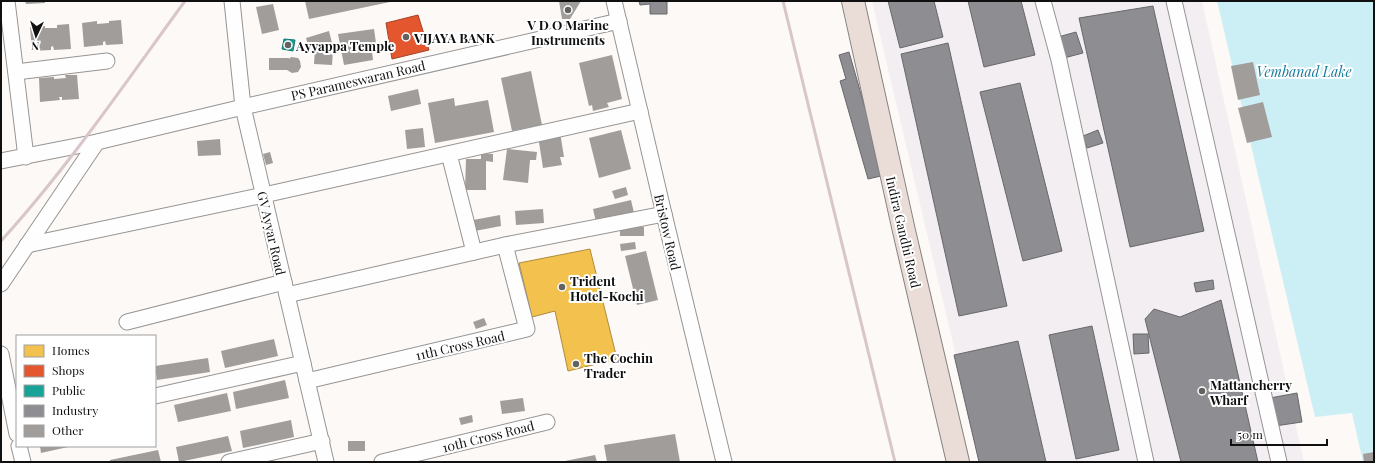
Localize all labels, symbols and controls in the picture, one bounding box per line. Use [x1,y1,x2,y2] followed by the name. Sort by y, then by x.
[563,5,573,15] marker: V D O Marine Instruments
[16,16,56,56] north arrow
[526,16,609,48] place label: V D O Marine Instruments
[413,29,495,46] place label: VIJAYA BANK
[401,32,411,42] marker: VIJAYA BANK
[295,37,395,54] place label: Ayyappa Temple
[31,39,40,54] text: N
[283,40,293,50] marker: Ayyappa Temple
[289,56,427,104] street label: PS Parameswaran Road
[1256,62,1352,81] water label: Vembanad Lake
[883,175,925,290] street label: Indira Gandhi Road
[254,189,290,277] street label: GV Ayyar Road
[651,192,685,272] street label: Bristow Road
[570,272,644,304] place label: Trident Hotel-Kochi
[557,282,567,292] marker: Trident Hotel-Kochi
[414,326,507,364] street label: 11th Cross Road
[16,335,156,447] legend
[52,342,90,358] text: Homes
[584,349,653,381] place label: The Cochin Trader
[571,359,581,369] marker: The Cochin Trader
[52,362,84,378] text: Shops
[1209,376,1292,408] place label: Mattancherry Wharf
[52,382,86,398] text: Public
[1197,386,1207,396] marker: Mattancherry Wharf
[52,402,98,418] text: Industry
[440,416,536,456] street label: 10th Cross Road
[1231,421,1327,447] scale bar
[52,422,84,438] text: Other
[1237,426,1263,442] text: 50 m

